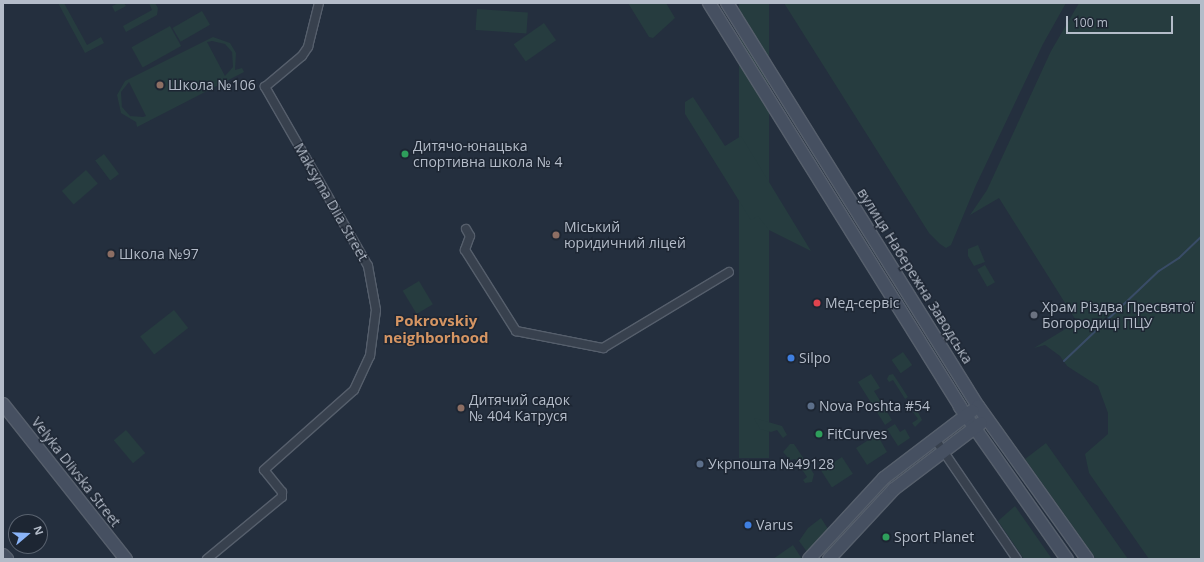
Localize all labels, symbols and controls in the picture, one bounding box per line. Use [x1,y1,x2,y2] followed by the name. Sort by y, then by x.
[1068,8,1175,34] scale bar
[1073,14,1108,31] text: 100 m
[168,77,256,93] place label: Школа №106
[155,80,165,90] marker: Школа №106
[413,138,563,170] place label: Дитячо-юнацька спортивна школа № 4
[290,140,372,264] street label: Maksyma Diia Street
[400,149,410,159] marker: Дитячо-юнацька спортивна школа № 4
[854,185,976,367] street label: вулиця Набережна Заводська
[564,219,686,252] place label: Міський юридичний ліцей
[551,230,561,240] marker: Міський юридичний ліцей
[119,246,199,262] place label: Школа №97
[106,249,116,259] marker: Школа №97
[825,295,899,311] place label: Мед-сервіс
[812,298,822,308] marker: Мед-сервіс
[1042,299,1194,332] place label: Храм Різдва Пресвятої Богородиці ПЦУ
[1029,310,1039,320] marker: Храм Різдва Пресвятої Богородиці ПЦУ
[383,311,489,346] district label: Pokrovskiy neighborhood
[799,350,831,366] place label: Silpo
[786,353,796,363] marker: Silpo
[469,392,570,424] place label: Дитячий садок № 404 Катруся
[819,398,930,414] place label: Nova Poshta #54
[806,401,816,411] marker: Nova Poshta #54
[456,403,466,413] marker: Дитячий садок № 404 Катруся
[28,414,124,530] street label: Velyka Diivska Street
[827,426,887,442] place label: FitCurves
[814,429,824,439] marker: FitCurves
[708,456,834,472] place label: Укрпошта №49128
[695,459,705,469] marker: Укрпошта №49128
[8,514,48,554] north arrow
[756,517,793,533] place label: Varus
[743,520,753,530] marker: Varus
[30,524,47,537] text: N
[894,529,974,545] place label: Sport Planet
[881,532,891,542] marker: Sport Planet

